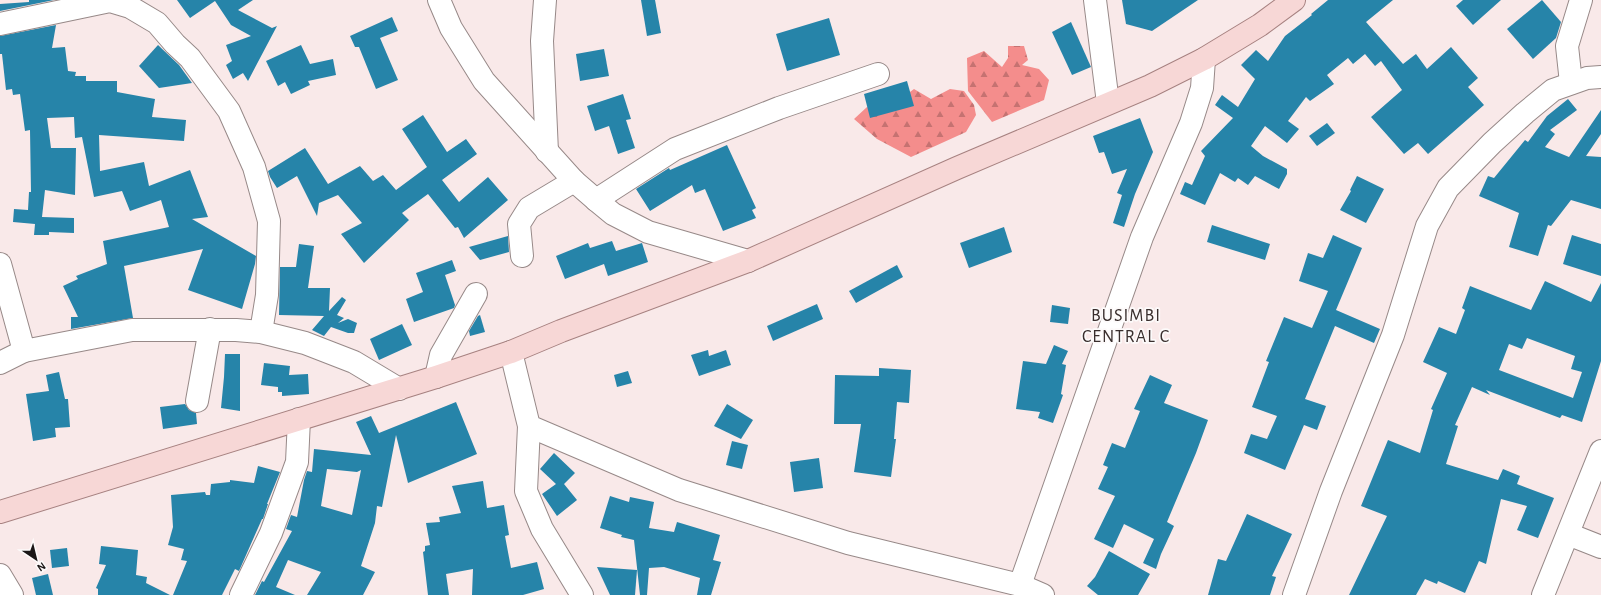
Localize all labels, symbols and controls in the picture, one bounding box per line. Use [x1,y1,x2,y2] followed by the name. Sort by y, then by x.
[1082,307,1170,346] district label: BUSIMBI CENTRAL C
[16,539,56,579] north arrow
[35,560,48,573] text: N

